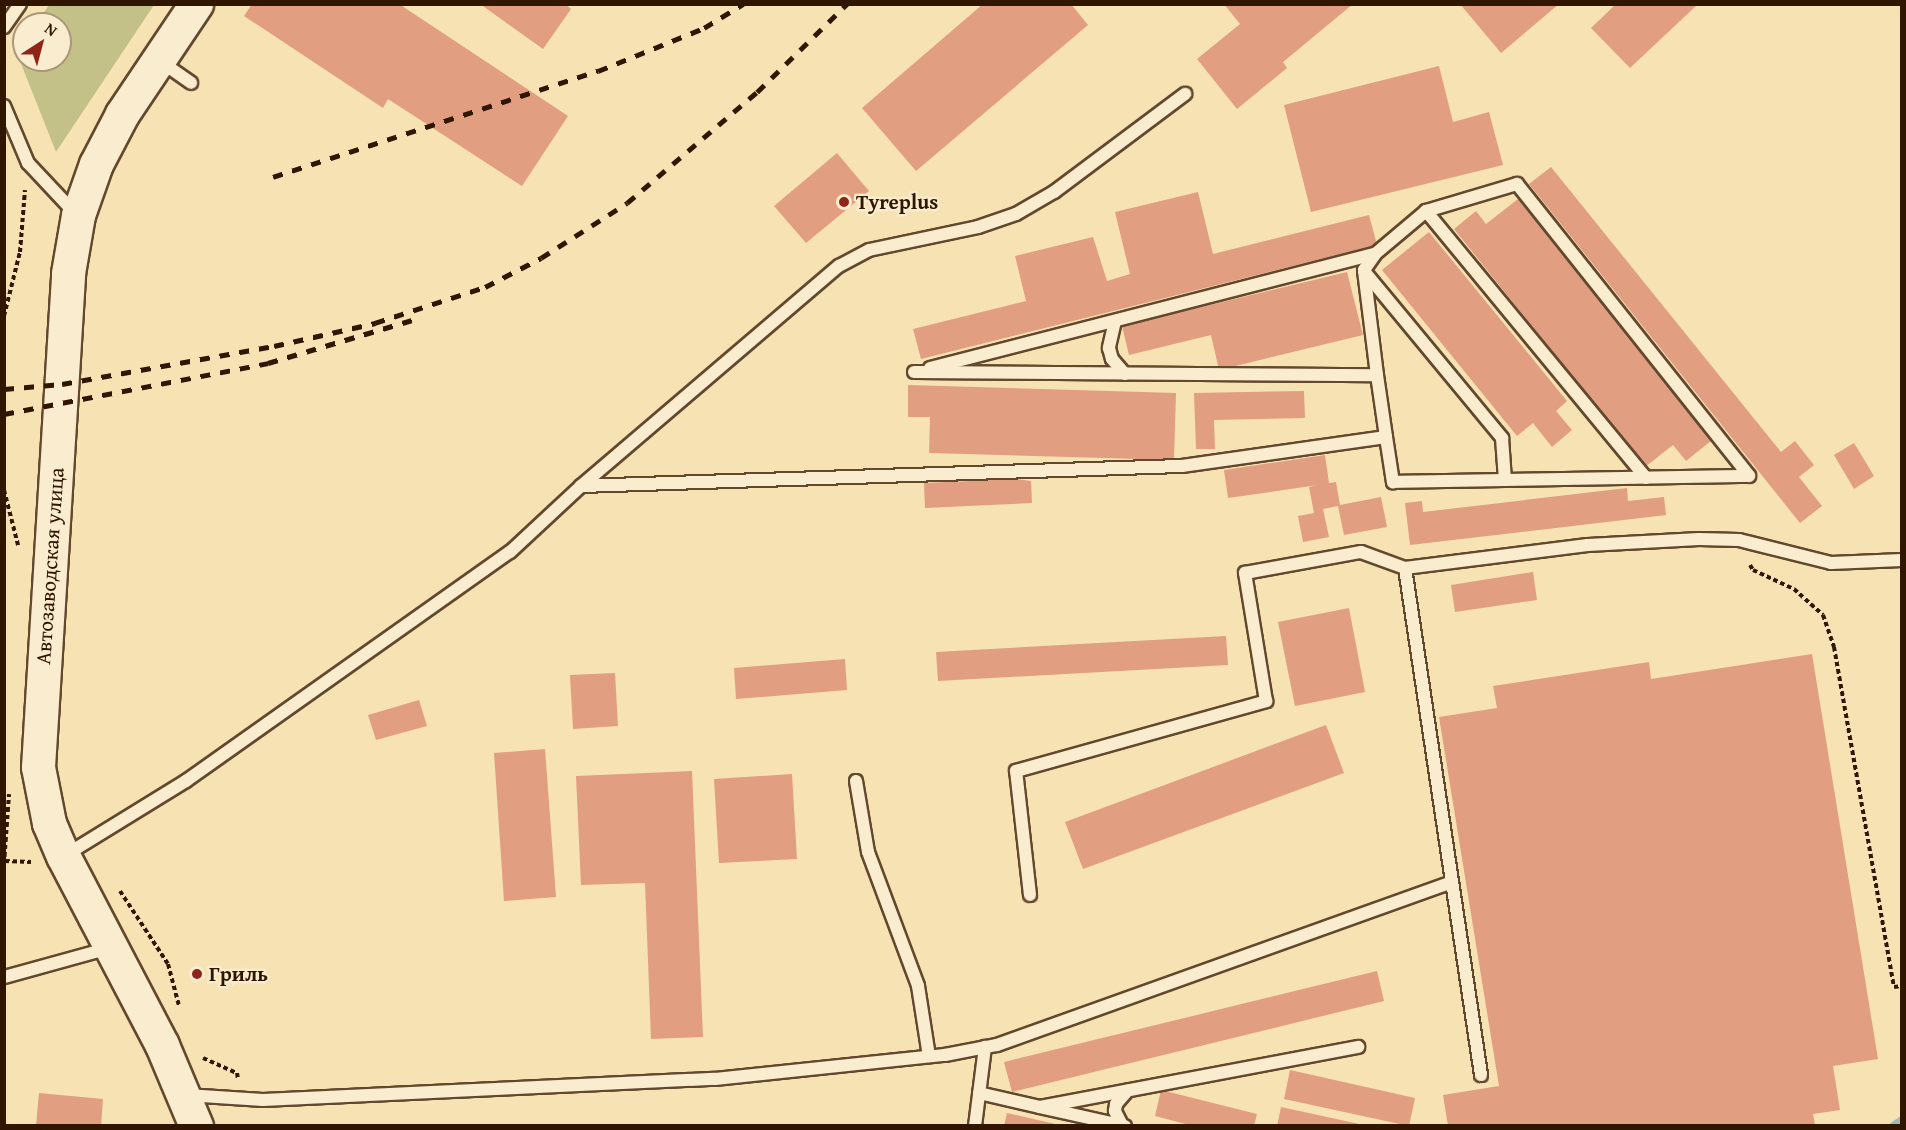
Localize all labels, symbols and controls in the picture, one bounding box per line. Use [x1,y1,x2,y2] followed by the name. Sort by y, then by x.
[12,12,72,72] north arrow
[40,16,63,42] text: N
[856,189,938,215] place label: Tyreplus
[837,195,851,209] marker: Tyreplus
[31,467,69,665] street label: Автозаводская улица
[209,961,268,987] place label: Гриль
[190,967,204,981] marker: Гриль

